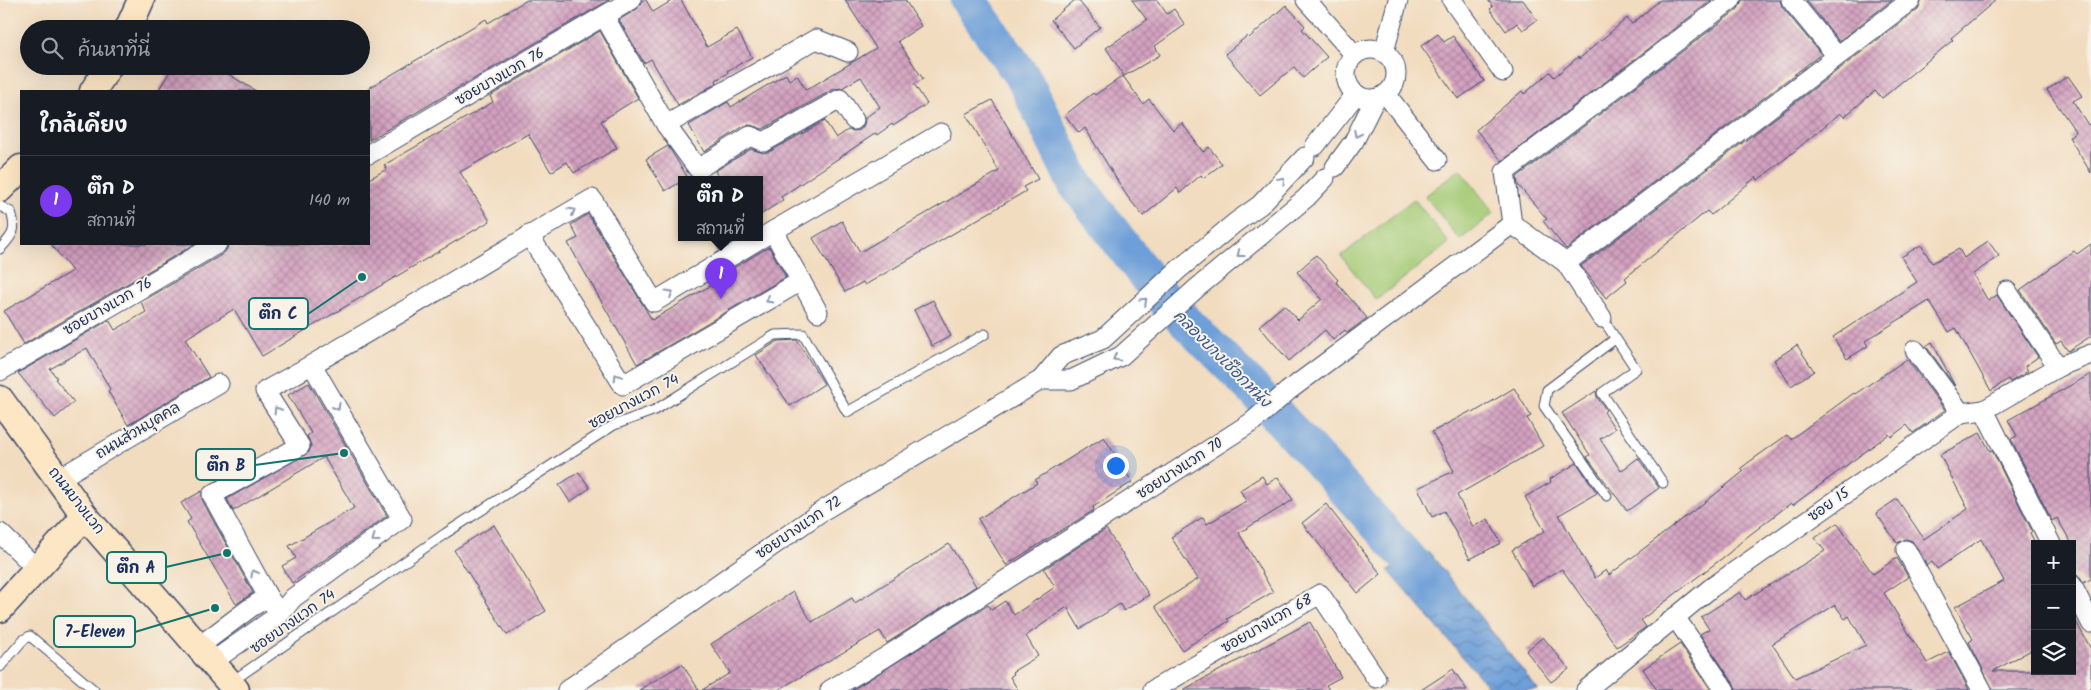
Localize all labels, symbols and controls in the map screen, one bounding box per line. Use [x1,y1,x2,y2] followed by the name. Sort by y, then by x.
[20,20,370,75] search box
[38,34,66,62] icon: search
[78,36,150,66] text: ค้นหาที่นี่
[451,42,549,112] street label: ซอยบางแวก 76
[40,110,127,143] text: ใกล้เคียง
[1353,129,1363,138] one-way arrow
[87,174,134,204] text: ตึก D
[678,176,763,241] popup
[1276,177,1285,186] one-way arrow
[696,182,744,212] text: ตึก D
[54,188,58,213] text: 1
[309,188,350,213] text: 140 m
[566,207,575,217] one-way arrow
[87,209,135,234] text: สถานที่
[696,217,745,242] text: สถานที่
[1237,248,1246,256] one-way arrow
[705,258,737,299] pin: 1
[59,272,157,342] street label: ซอยบางแวก 76
[664,289,673,299] one-way arrow
[765,293,774,303] one-way arrow
[249,298,308,329] callout: ตึก C
[1139,298,1148,307] one-way arrow
[258,302,298,327] text: ตึก C
[1167,304,1278,415] water label: คลองบางเชือกหนัง
[1112,352,1121,362] one-way arrow
[584,368,684,436] street label: ซอยบางแวก 74
[614,373,624,382] one-way arrow
[91,396,185,466] street label: ถนนส่วนบุคคล
[330,402,340,411] one-way arrow
[274,406,283,415] one-way arrow
[1132,432,1229,506] street label: ซอยบางแวก 70
[196,449,255,480] callout: ตึก B
[1103,453,1129,479] your location
[206,454,246,479] text: ตึก B
[42,462,110,540] street label: ถนนบางแวก
[1803,481,1856,528] street label: ซอย 15
[751,490,847,566] street label: ซอยบางแวก 72
[372,533,381,541] one-way arrow
[2031,540,2076,675] map controls
[2031,540,2076,585] button: +
[107,552,166,583] callout: ตึก A
[116,556,156,581] text: ตึก A
[250,569,260,578] one-way arrow
[245,584,341,660] street label: ซอยบางแวก 74
[2031,585,2076,630] button: −
[1217,588,1318,660] street label: ซอยบางแวก 68
[54,616,135,647] callout: 7-Eleven
[65,620,125,645] text: 7-Eleven
[2031,630,2076,675] button: layers

